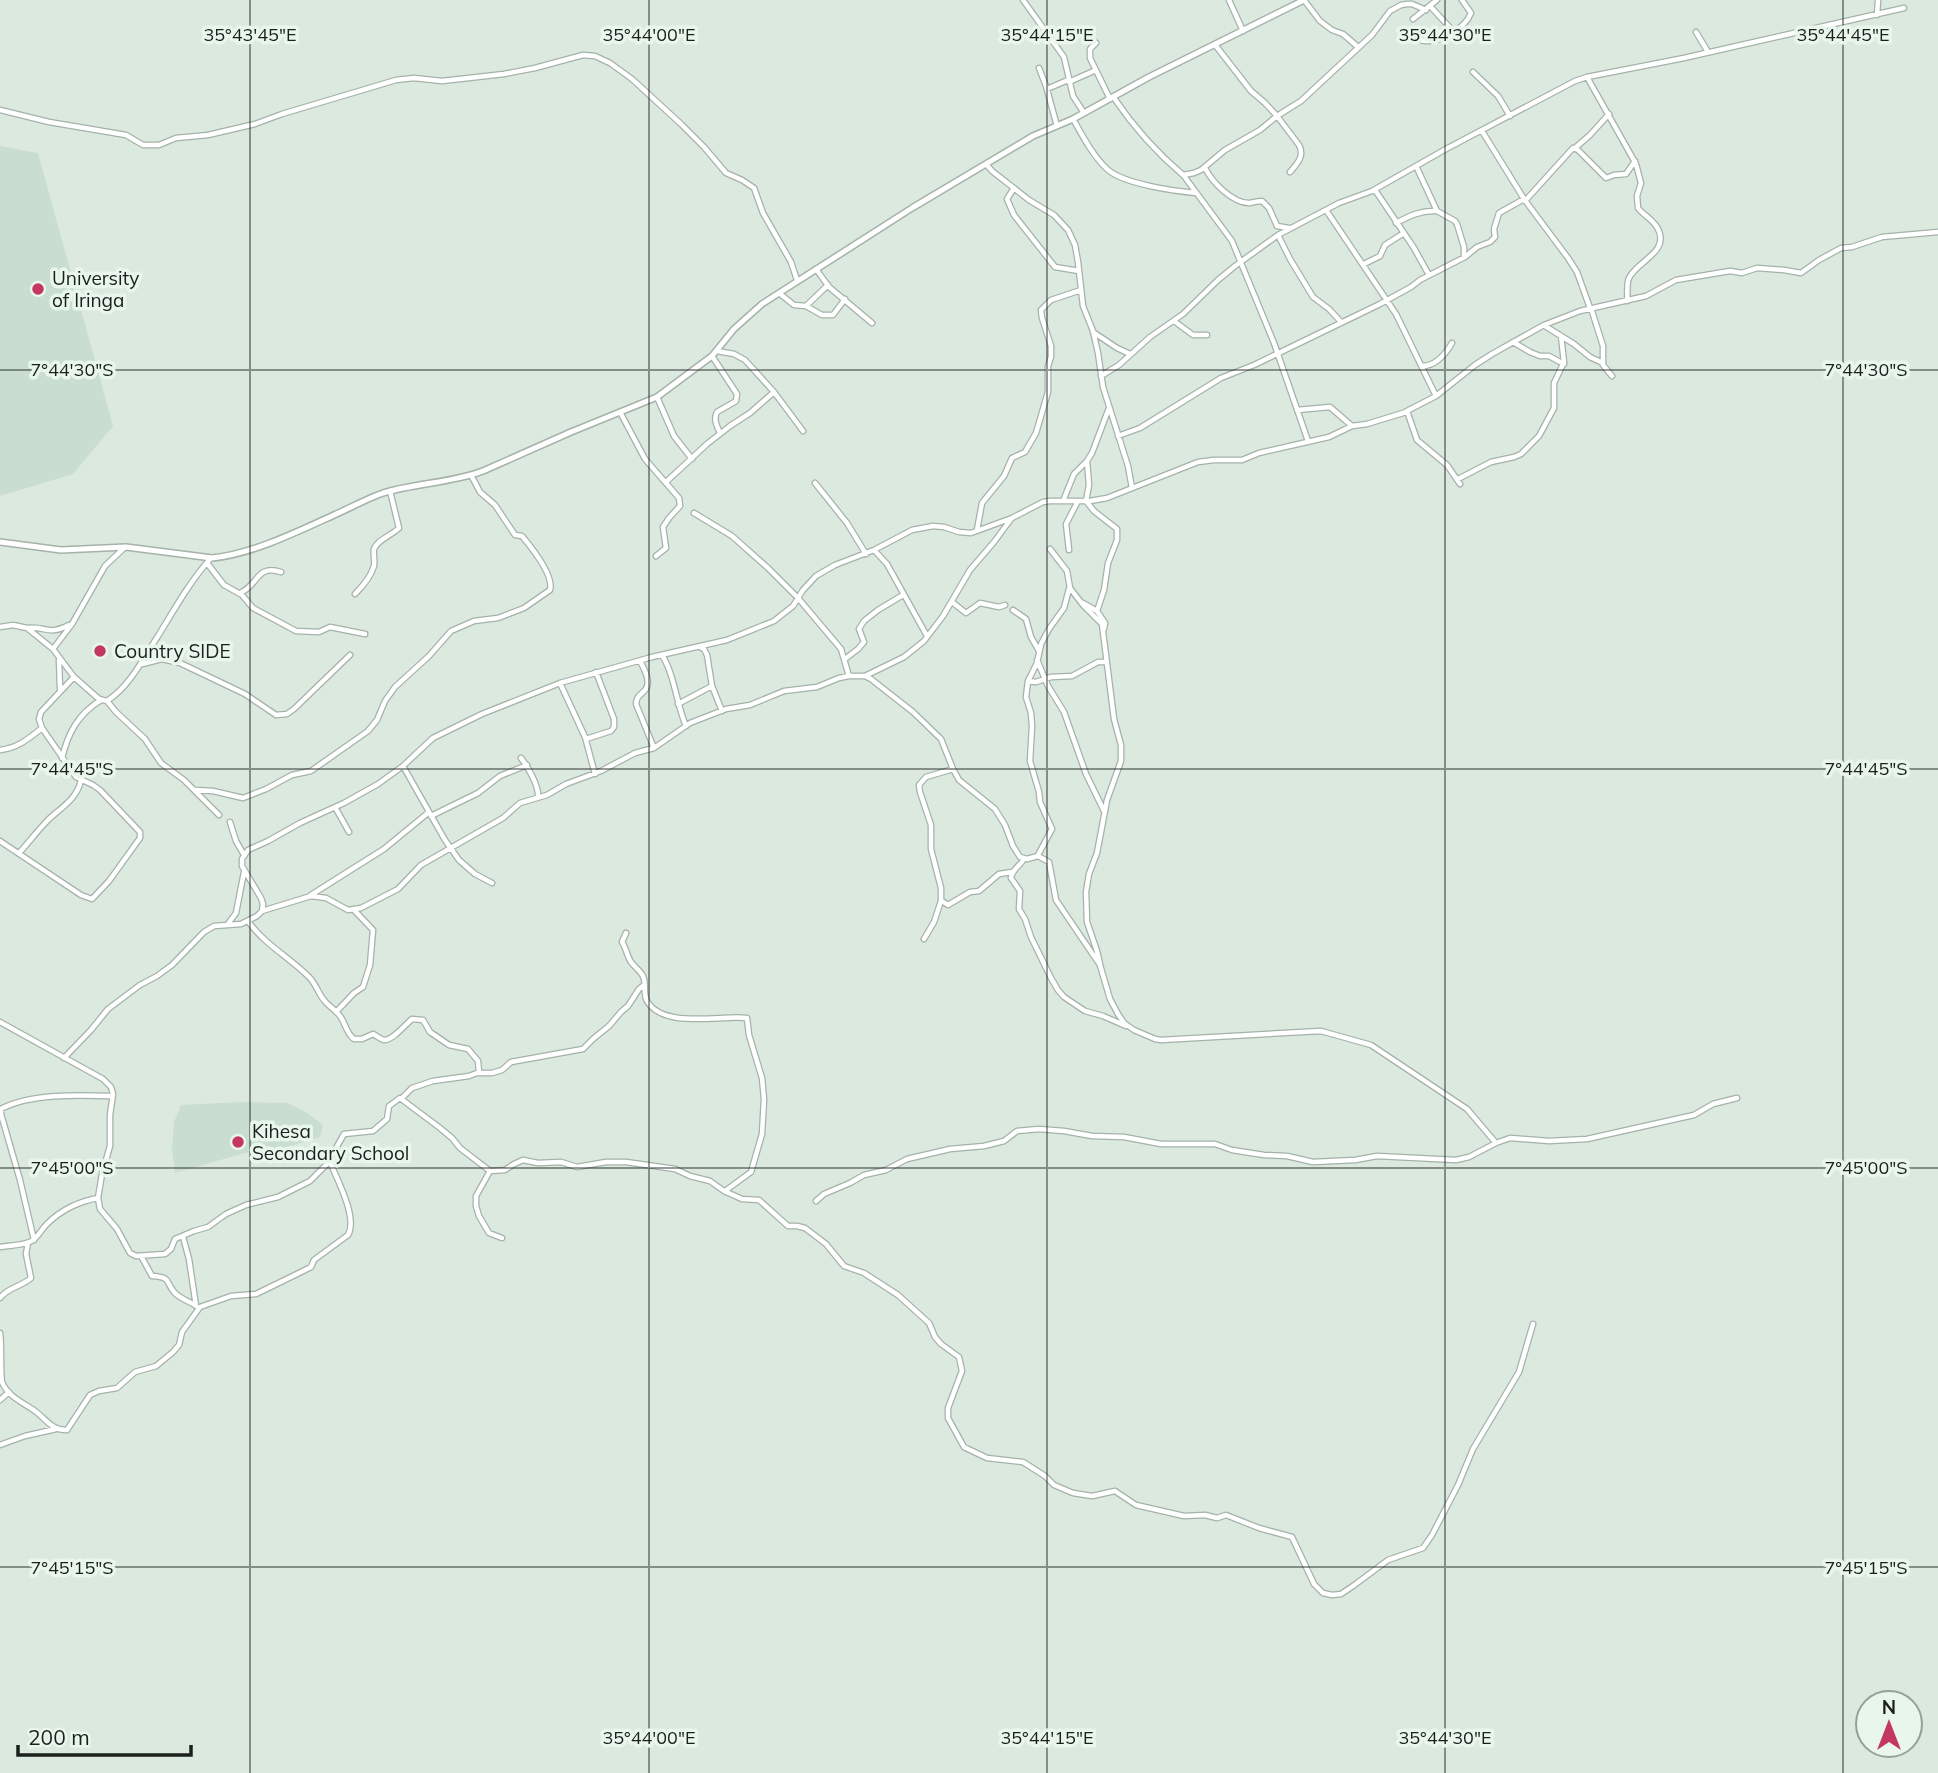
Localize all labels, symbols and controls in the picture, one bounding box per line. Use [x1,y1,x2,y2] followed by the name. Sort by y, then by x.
[203,23,297,46] text: 35°43'45"E
[602,23,696,46] text: 35°44'00"E
[1000,23,1094,46] text: 35°44'15"E
[1398,23,1492,46] text: 35°44'30"E
[1796,23,1890,46] text: 35°44'45"E
[52,266,139,312] place label: University of Iringa
[30,281,46,297] marker: University of Iringa
[31,358,113,381] text: 7°44'30"S
[1825,358,1907,381] text: 7°44'30"S
[114,639,231,663] place label: Country SIDE
[92,643,108,659] marker: Country SIDE
[31,757,113,780] text: 7°44'45"S
[1825,757,1907,780] text: 7°44'45"S
[252,1119,409,1165] place label: Kihesa Secondary School
[230,1134,246,1150] marker: Kihesa Secondary School
[31,1156,113,1179] text: 7°45'00"S
[1825,1156,1907,1179] text: 7°45'00"S
[31,1556,113,1579] text: 7°45'15"S
[1825,1556,1907,1579] text: 7°45'15"S
[1854,1689,1924,1759] north arrow
[1882,1695,1896,1719] text: N
[18,1714,191,1758] scale bar
[28,1724,90,1750] text: 200 m
[602,1726,696,1749] text: 35°44'00"E
[1000,1726,1094,1749] text: 35°44'15"E
[1398,1726,1492,1749] text: 35°44'30"E

